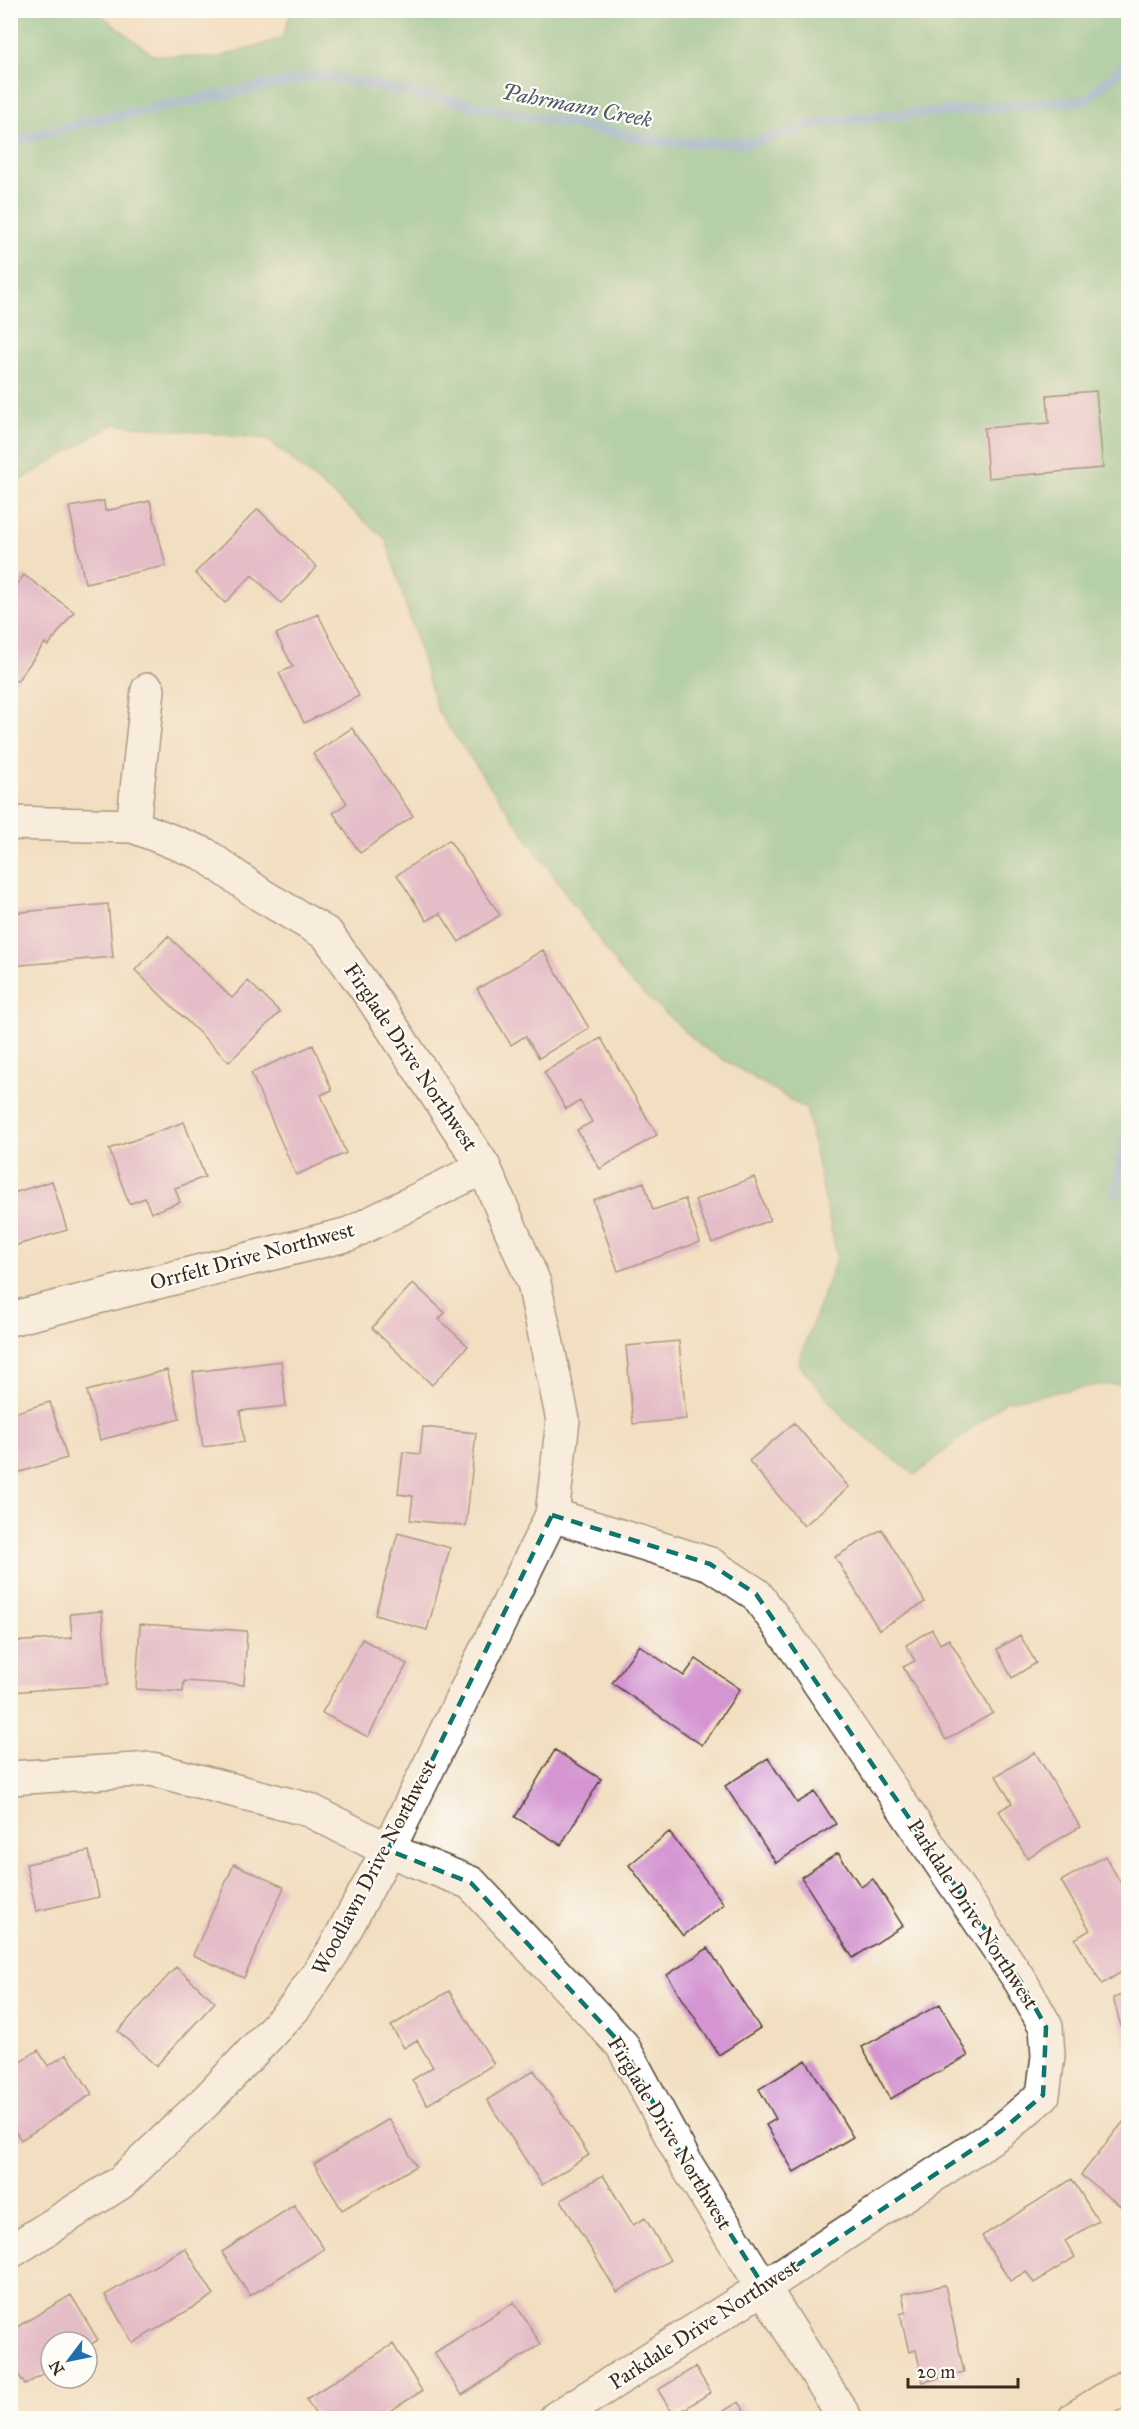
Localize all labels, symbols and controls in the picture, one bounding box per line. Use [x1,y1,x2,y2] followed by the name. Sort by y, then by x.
[500,78,655,133] water label: Pahrmann Creek
[338,958,484,1156] street label: Firglade Drive Northwest
[147,1216,357,1296] street label: Orrfelt Drive Northwest
[306,1754,442,1979] street label: Woodlawn Drive Northwest
[902,1814,1045,2014] street label: Parkdale Drive Northwest
[602,2032,738,2235] street label: Firglade Drive Northwest
[604,2252,804,2395] street label: Parkdale Drive Northwest
[39,2330,99,2390] north arrow
[908,2351,1018,2389] scale bar
[45,2357,68,2378] text: N
[917,2361,955,2383] text: 20 m

